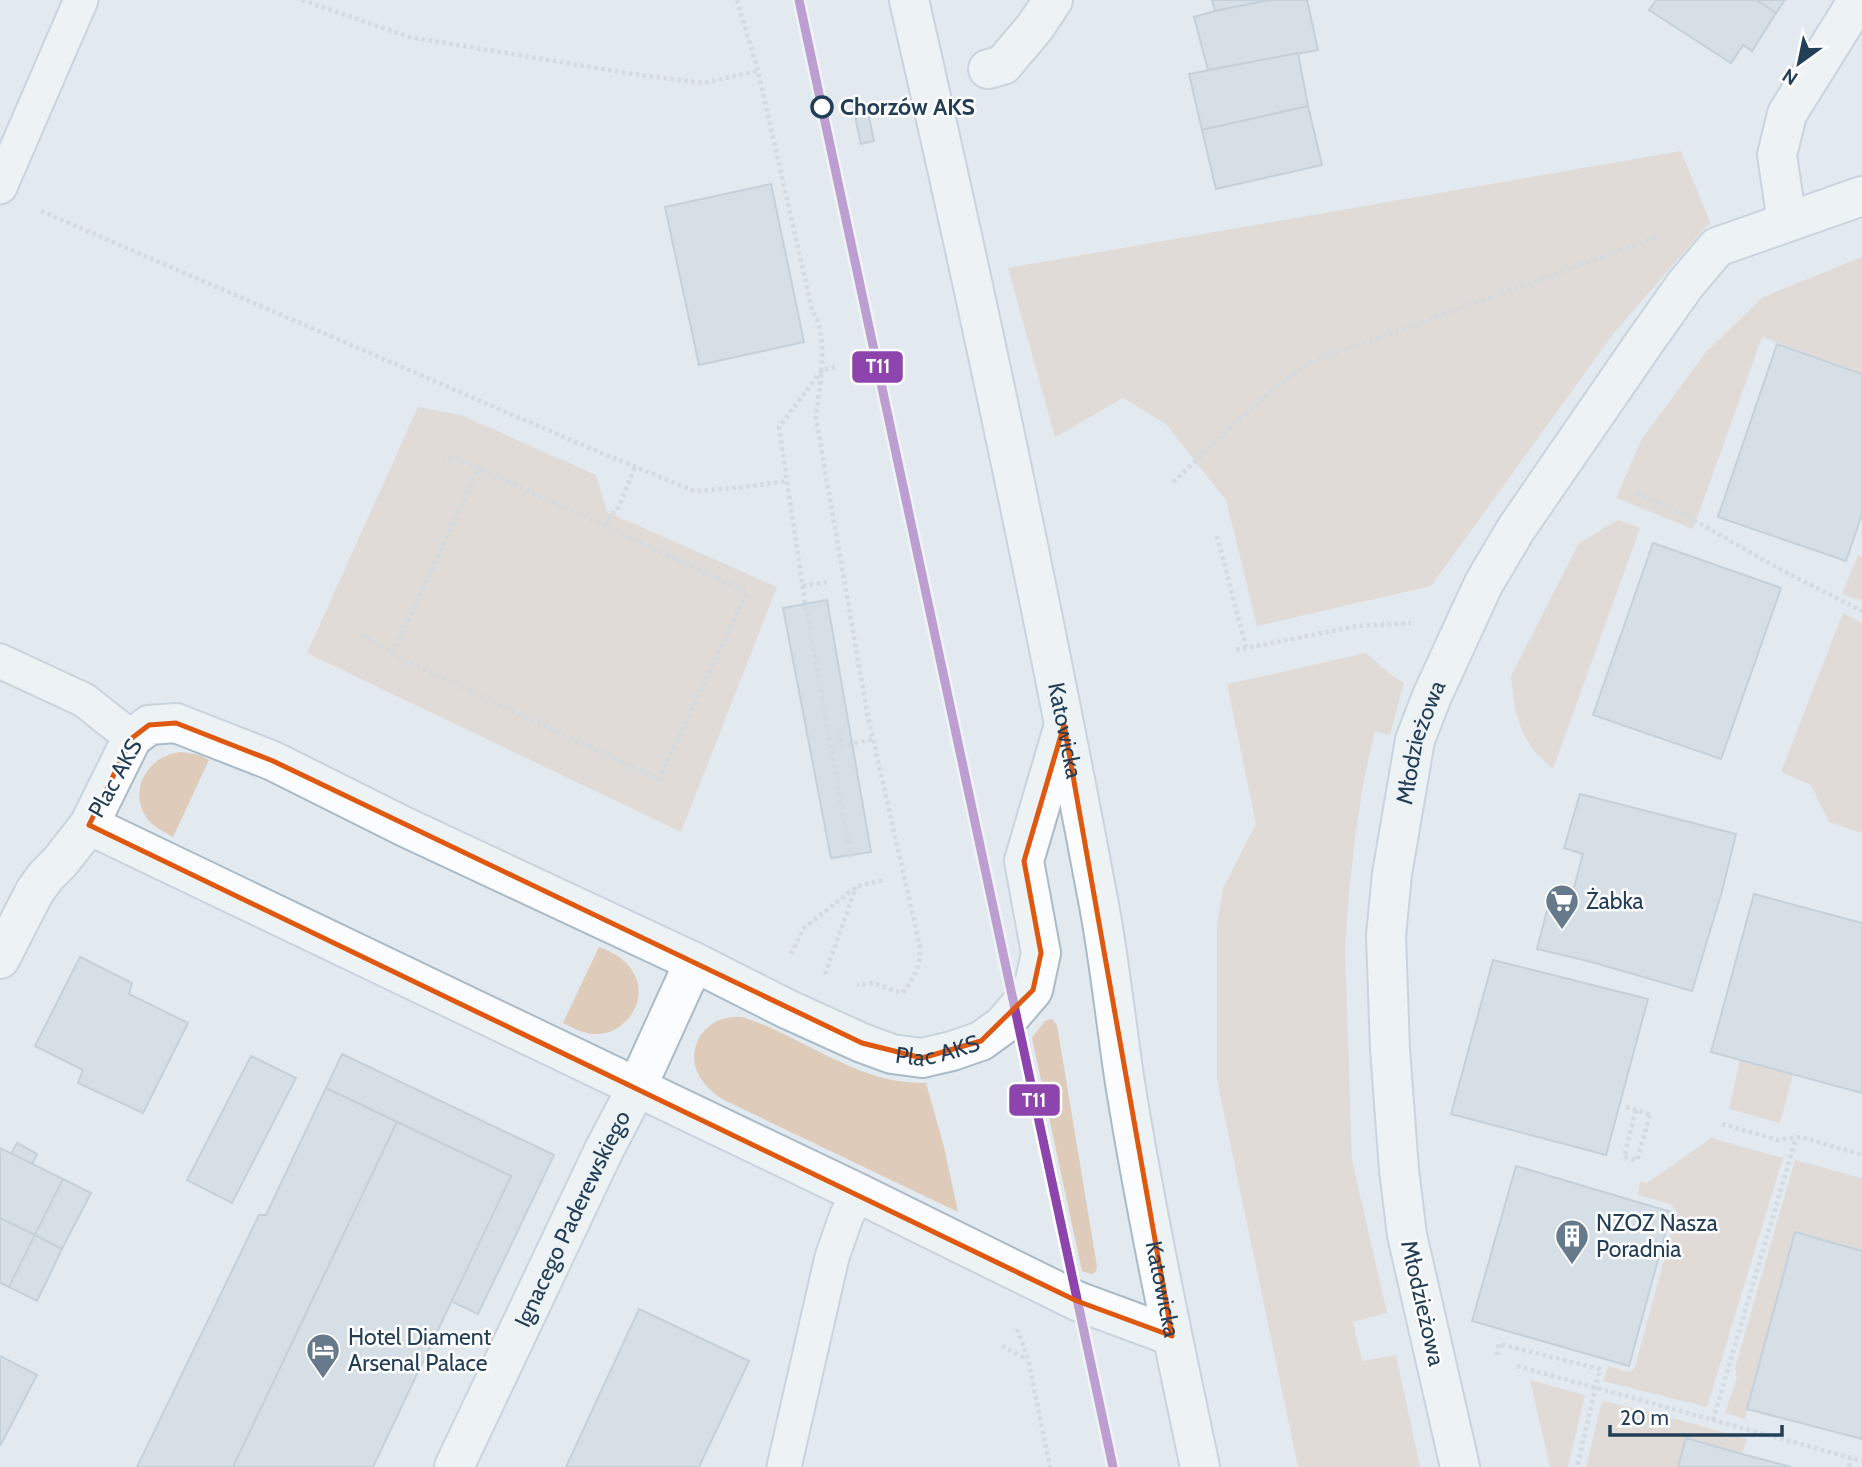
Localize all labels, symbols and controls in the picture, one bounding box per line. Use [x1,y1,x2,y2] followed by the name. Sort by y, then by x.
[1764,28,1834,98] north arrow
[1778,64,1802,90] text: N
[840,93,975,121] place label: Chorzów AKS
[811,96,833,118] marker: Chorzów AKS
[851,350,904,384] line badge: T11
[866,355,890,378] text: T11
[1390,676,1451,807] street label: Młodzieżowa
[1042,680,1088,781] street label: Katowicka
[82,734,148,822] street label: Plac AKS
[1543,882,1581,931] supermarket icon: Żabka
[1586,887,1644,915] place label: Żabka
[894,1029,983,1072] street label: Plac AKS
[1008,1083,1061,1117] line badge: T11
[1022,1089,1046,1112] text: T11
[508,1106,636,1331] street label: Ignacego Paderewskiego
[1596,1209,1718,1263] place label: NZOZ Nasza Poradnia
[1553,1217,1591,1266] building icon: NZOZ Nasza Poradnia
[1395,1237,1451,1369] street label: Młodzieżowa
[1140,1238,1186,1339] street label: Katowicka
[348,1323,492,1377] place label: Hotel Diament Arsenal Palace
[304,1331,342,1380] hotel icon: Hotel Diament Arsenal Palace
[1610,1394,1782,1438] scale bar
[1620,1405,1669,1430] text: 20 m

